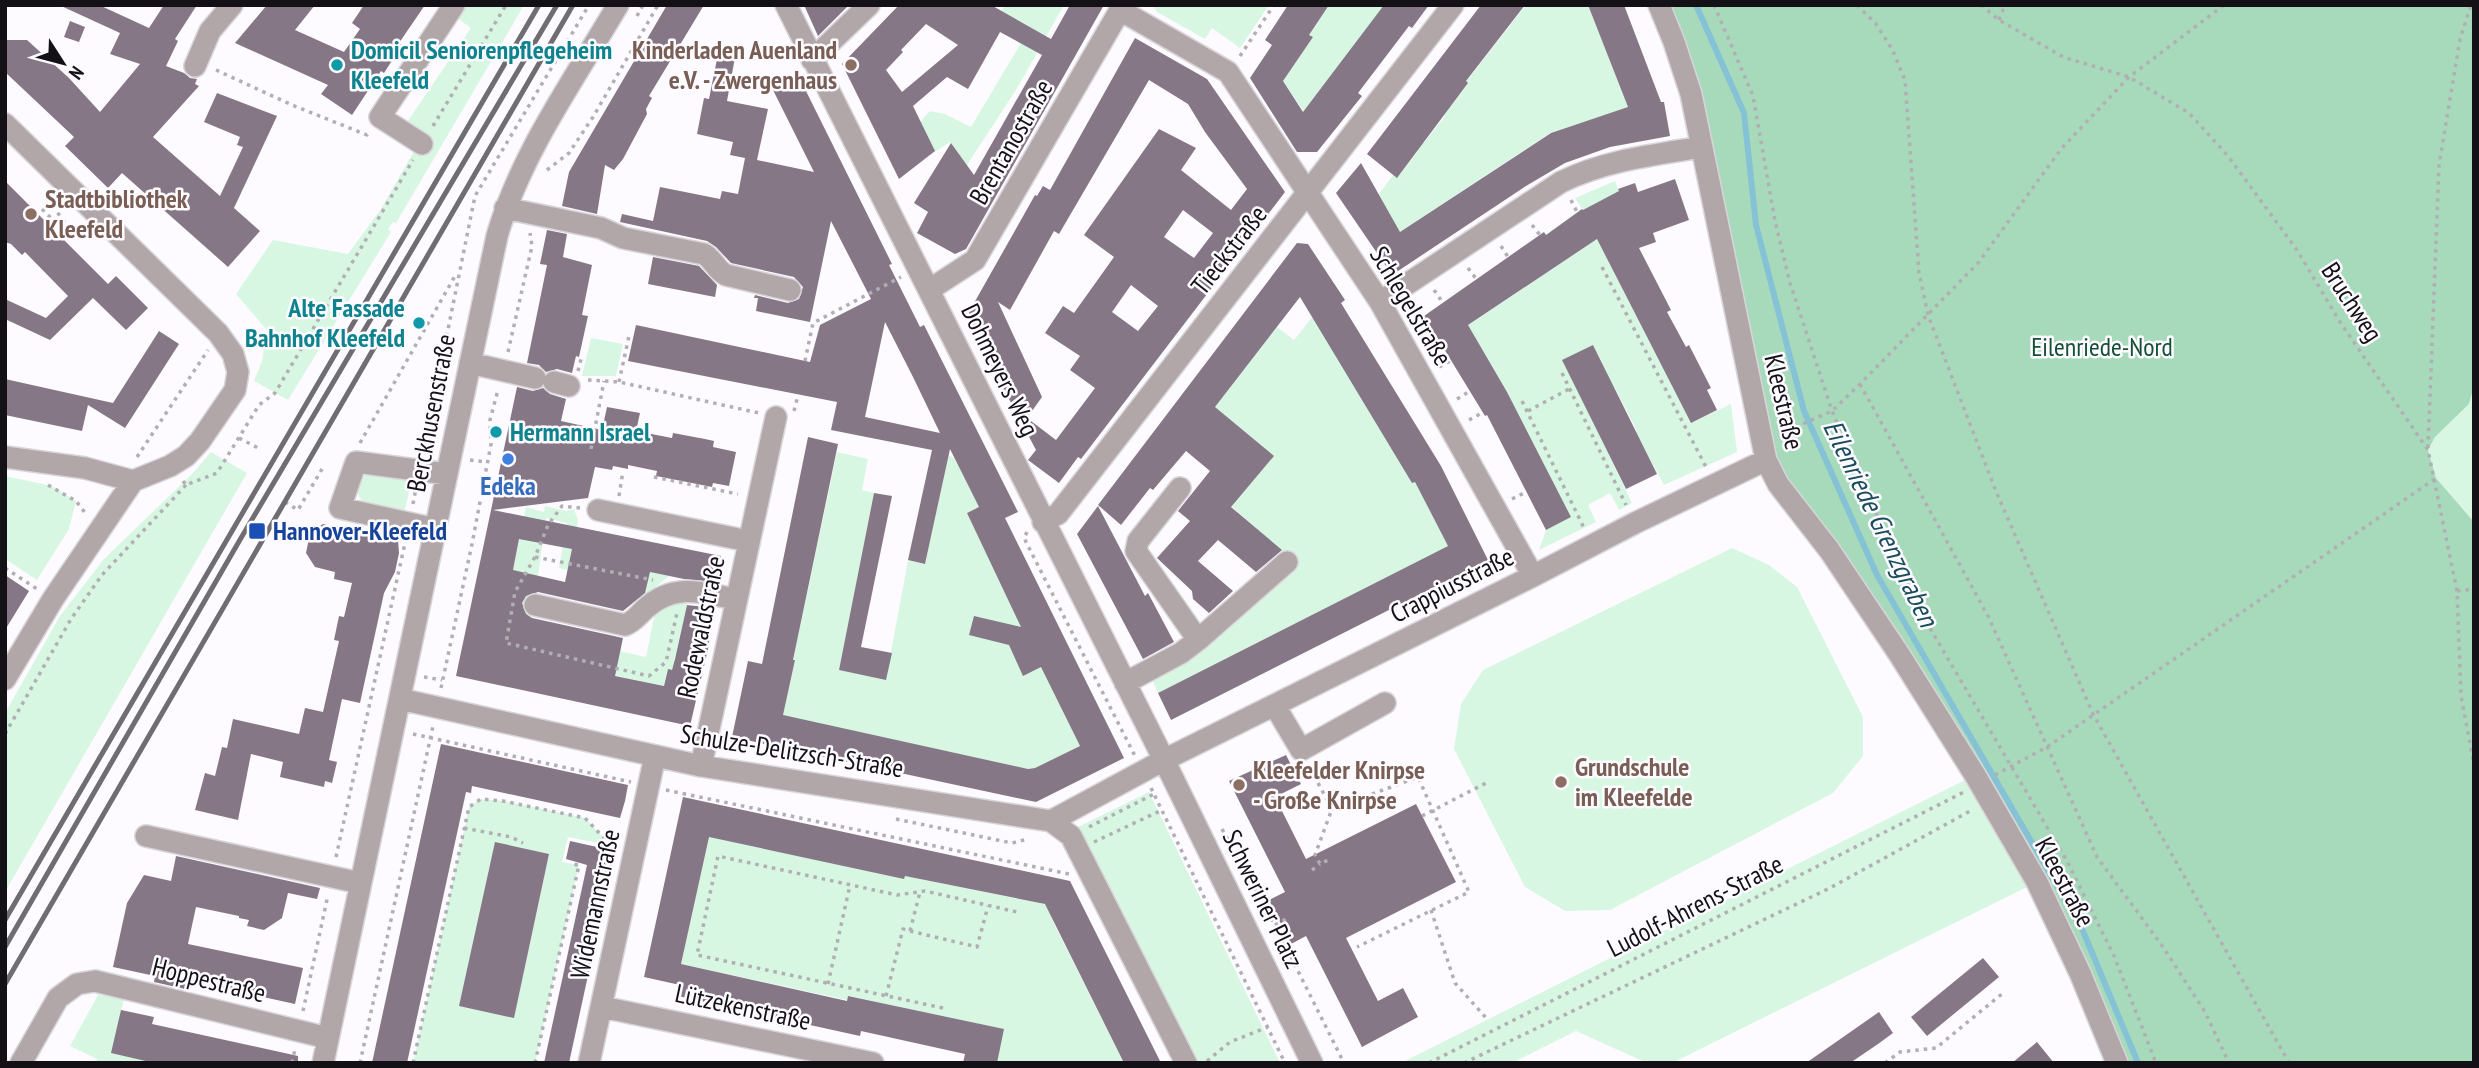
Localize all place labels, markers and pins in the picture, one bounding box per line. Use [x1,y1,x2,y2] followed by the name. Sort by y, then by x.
[351,33,612,96] place label: Domicil Seniorenpflegeheim Kleefeld
[632,33,837,96] place label: Kinderladen Auenland e.V. - Zwergenhaus
[329,57,345,73] marker: Domicil Seniorenpflegeheim Kleefeld
[843,57,859,73] marker: Kinderladen Auenland e.V. - Zwergenhaus
[45,182,188,245] place label: Stadtbibliothek Kleefeld
[23,206,39,222] marker: Stadtbibliothek Kleefeld
[245,291,405,354] place label: Alte Fassade Bahnhof Kleefeld
[411,315,427,331] marker: Alte Fassade Bahnhof Kleefeld
[510,415,651,448] place label: Hermann Israel
[488,424,504,440] marker: Hermann Israel
[500,451,516,467] marker: Edeka
[480,469,536,502] place label: Edeka
[273,514,447,547] place label: Hannover-Kleefeld
[247,521,267,541] marker: Hannover-Kleefeld
[1575,750,1693,813] place label: Grundschule im Kleefelde
[1253,753,1425,816] place label: Kleefelder Knirpse - Große Knirpse
[1553,774,1569,790] marker: Grundschule im Kleefelde
[1231,777,1247,793] marker: Kleefelder Knirpse - Große Knirpse

